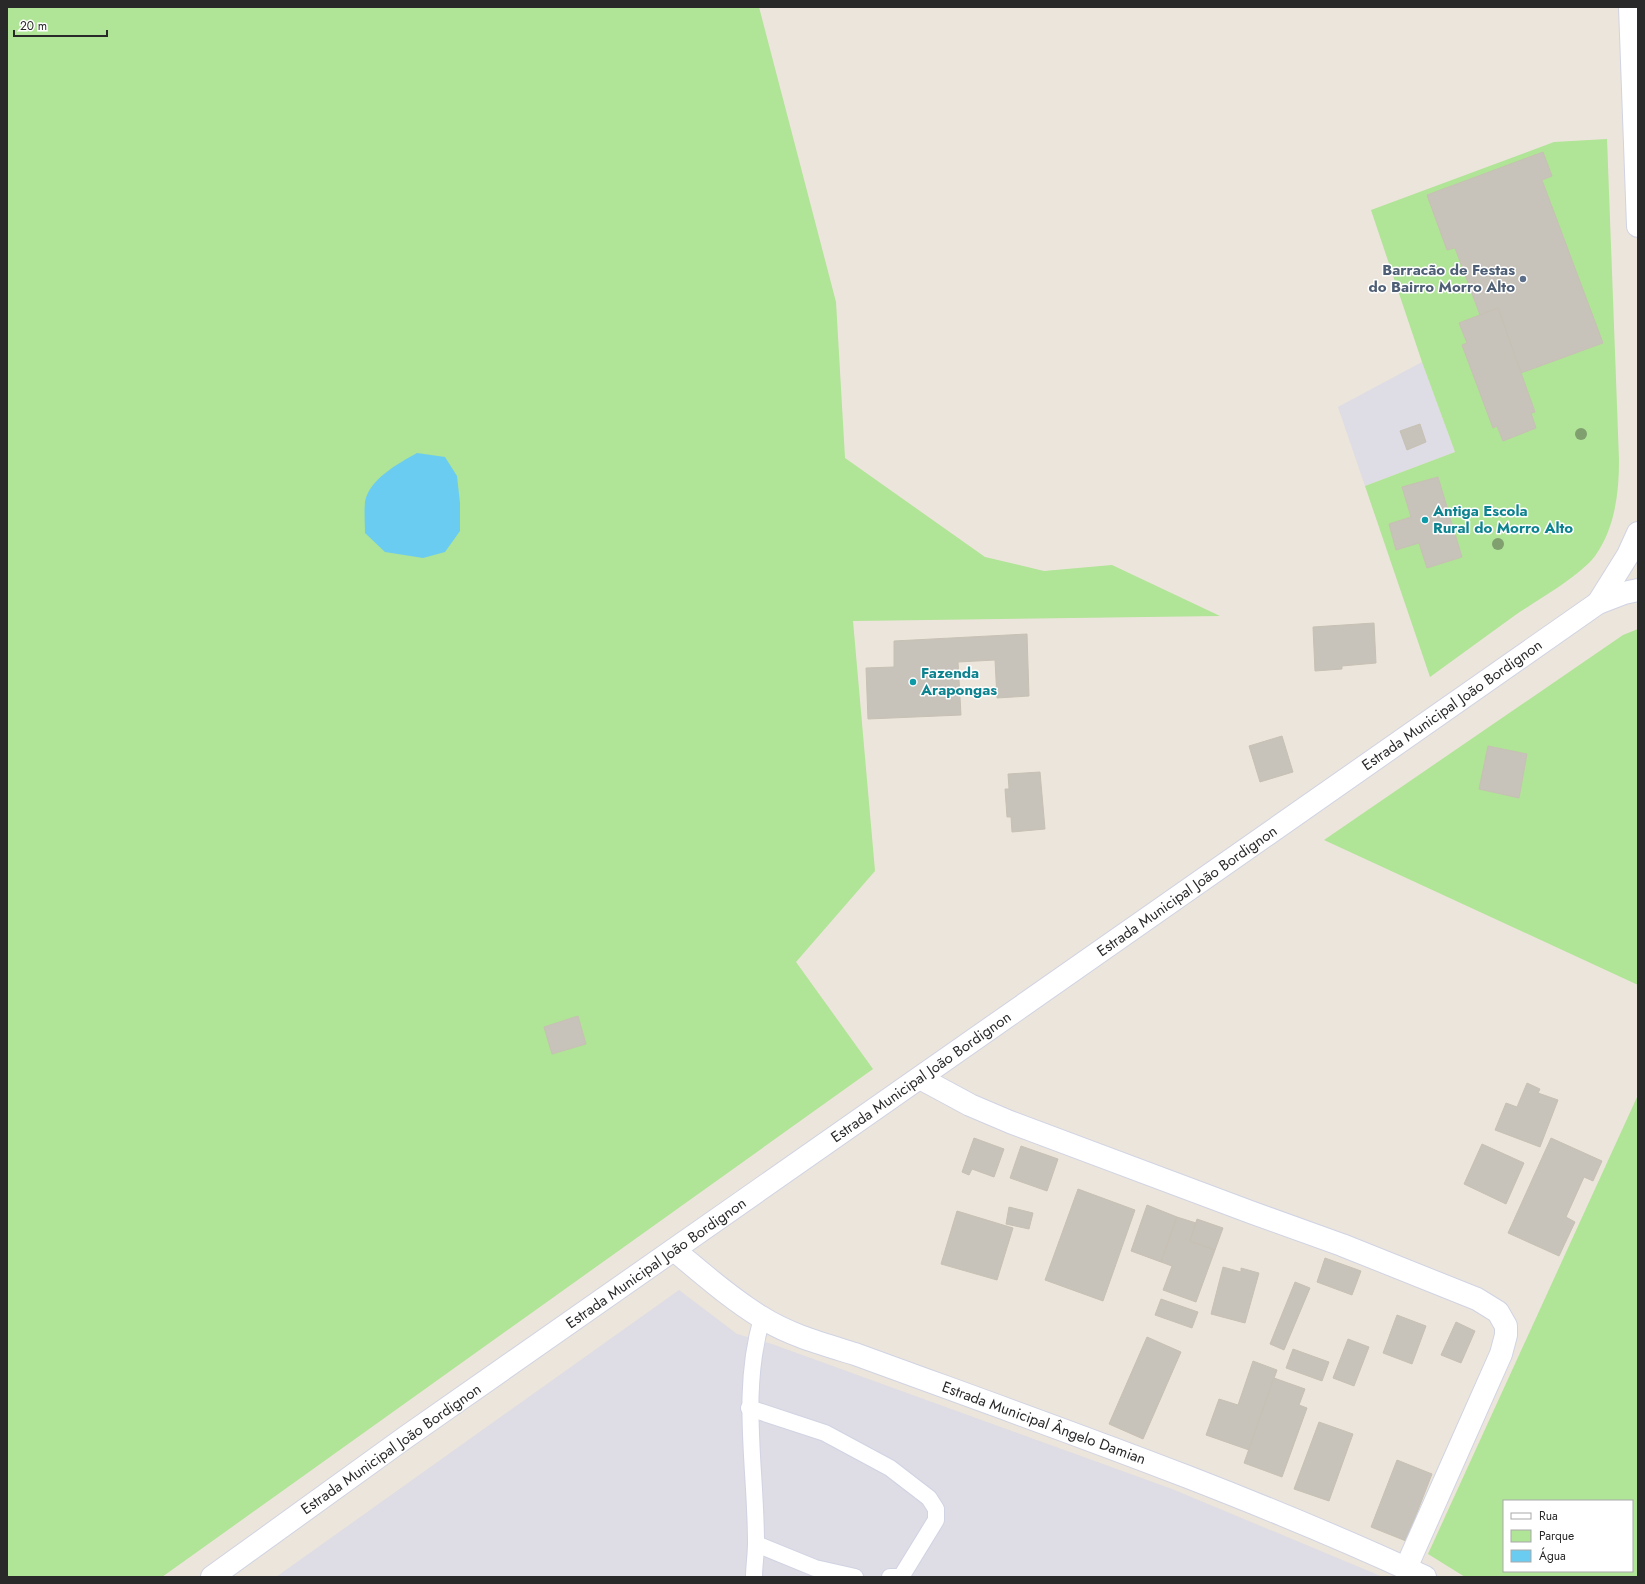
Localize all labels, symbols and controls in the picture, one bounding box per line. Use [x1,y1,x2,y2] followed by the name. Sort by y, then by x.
[14,12,107,38] scale bar
[20,17,47,35] text: 20 m
[1368,259,1515,298] place label: Barracão de Festas do Bairro Morro Alto
[1518,274,1528,284] marker: Barracão de Festas do Bairro Morro Alto
[1432,500,1573,539] place label: Antiga Escola Rural do Morro Alto
[1420,515,1430,525] marker: Antiga Escola Rural do Morro Alto
[1357,634,1547,776] street label: Estrada Municipal João Bordignon
[920,662,997,701] place label: Fazenda Arapongas
[908,677,918,687] marker: Fazenda Arapongas
[1092,820,1282,962] street label: Estrada Municipal João Bordignon
[826,1006,1016,1148] street label: Estrada Municipal João Bordignon
[561,1192,751,1334] street label: Estrada Municipal João Bordignon
[939,1376,1149,1470] street label: Estrada Municipal Ângelo Damian
[296,1378,486,1520] street label: Estrada Municipal João Bordignon
[1503,1500,1633,1572] legend
[1539,1507,1558,1525] text: Rua
[1539,1527,1574,1545] text: Parque
[1539,1547,1566,1565] text: Água

